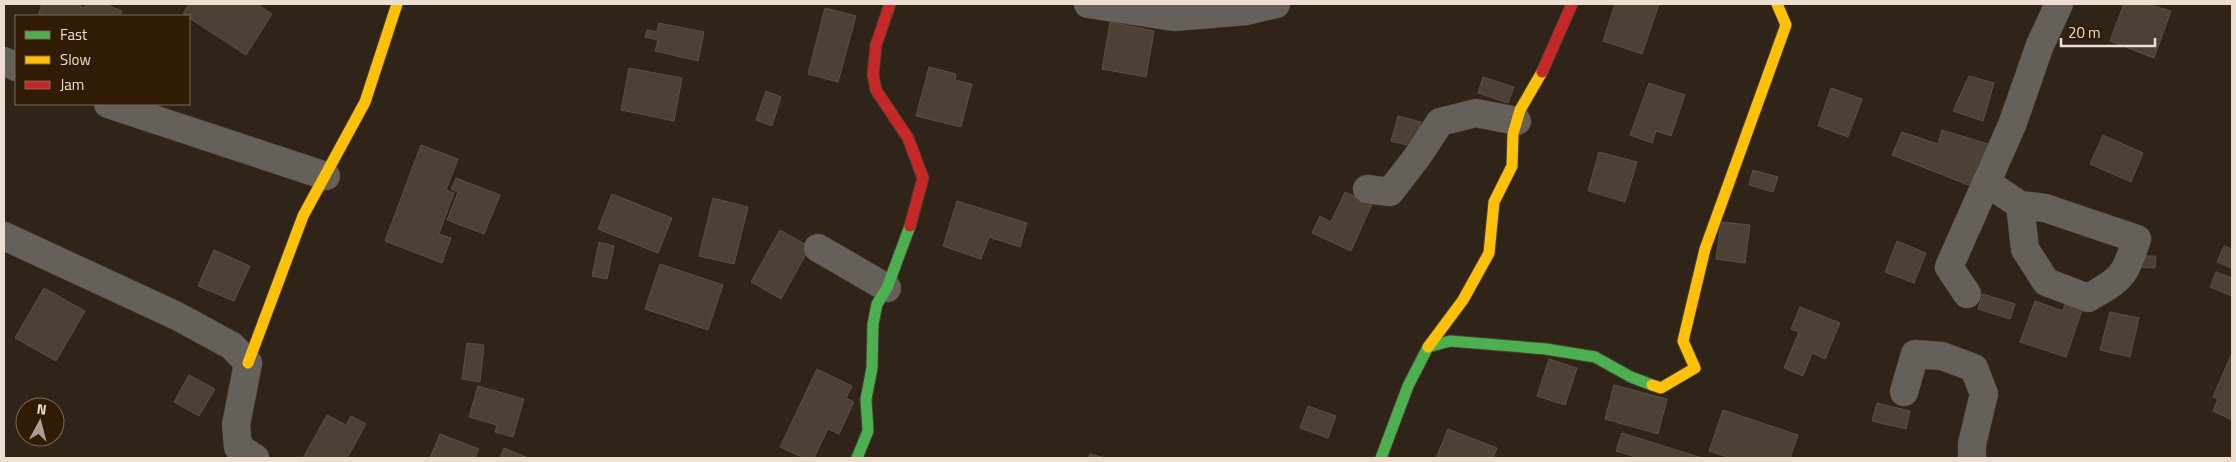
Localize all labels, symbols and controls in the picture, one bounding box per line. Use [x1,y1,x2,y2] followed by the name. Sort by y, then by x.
[15,15,190,105] legend
[2061,15,2155,47] scale bar
[2068,21,2101,44] text: 20 m
[60,23,88,46] text: Fast
[60,48,91,71] text: Slow
[60,73,84,96] text: Jam
[15,397,65,447] north arrow
[36,398,48,420] text: N

